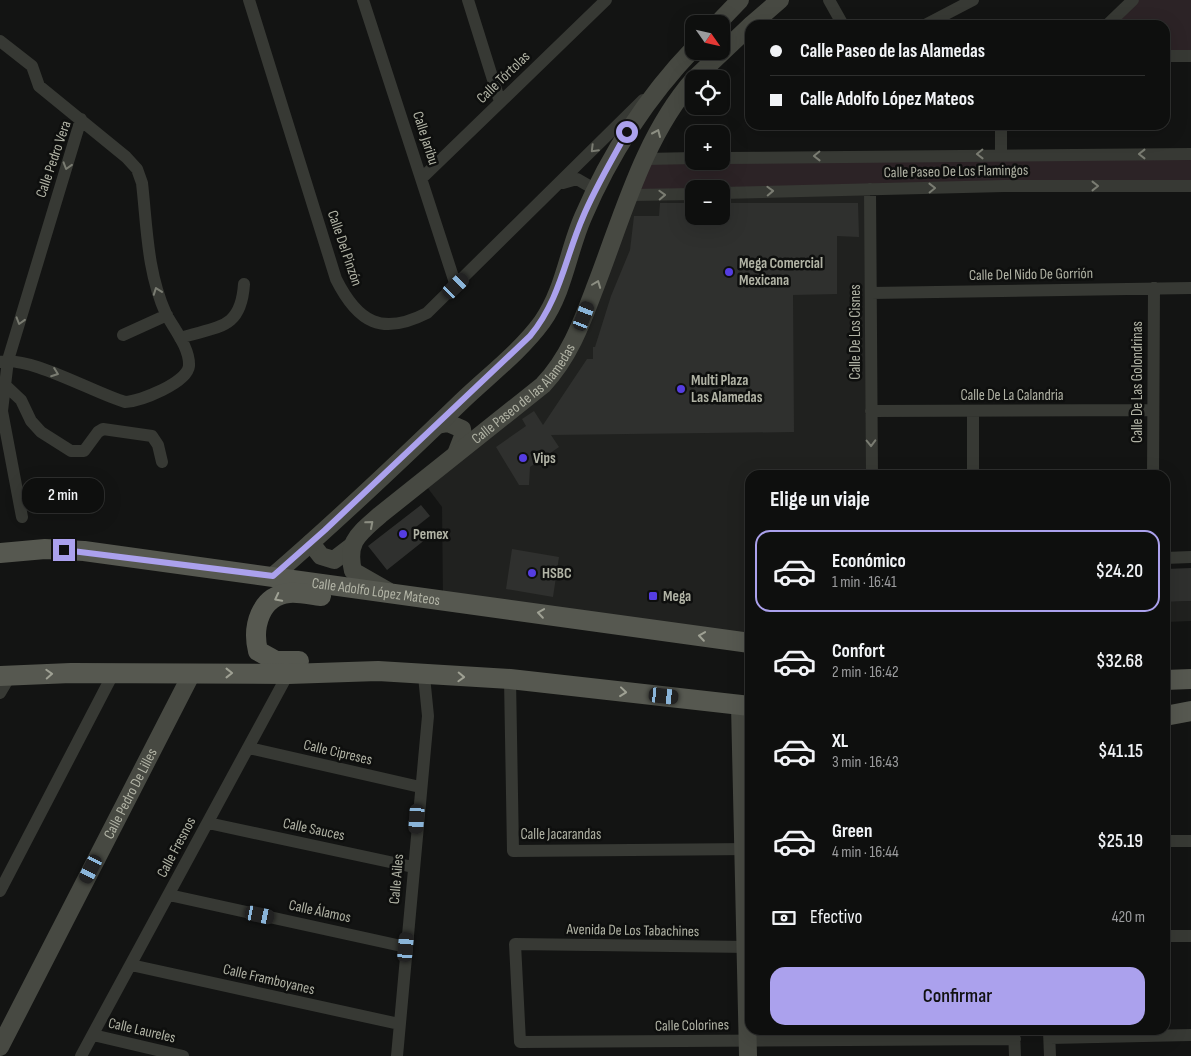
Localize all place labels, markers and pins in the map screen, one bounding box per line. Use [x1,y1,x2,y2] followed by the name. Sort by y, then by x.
[739,254,823,290] place label: Mega Comercial Mexicana
[723,266,735,278] marker: Mega Comercial Mexicana
[691,371,763,407] place label: Multi Plaza Las Alamedas
[675,383,687,395] marker: Multi Plaza Las Alamedas
[533,449,556,468] place label: Vips
[517,452,529,464] marker: Vips
[413,525,449,544] place label: Pemex
[397,528,409,540] marker: Pemex
[542,564,572,583] place label: HSBC
[526,567,538,579] marker: HSBC
[663,587,691,606] place label: Mega
[647,590,659,602] marker: Mega

